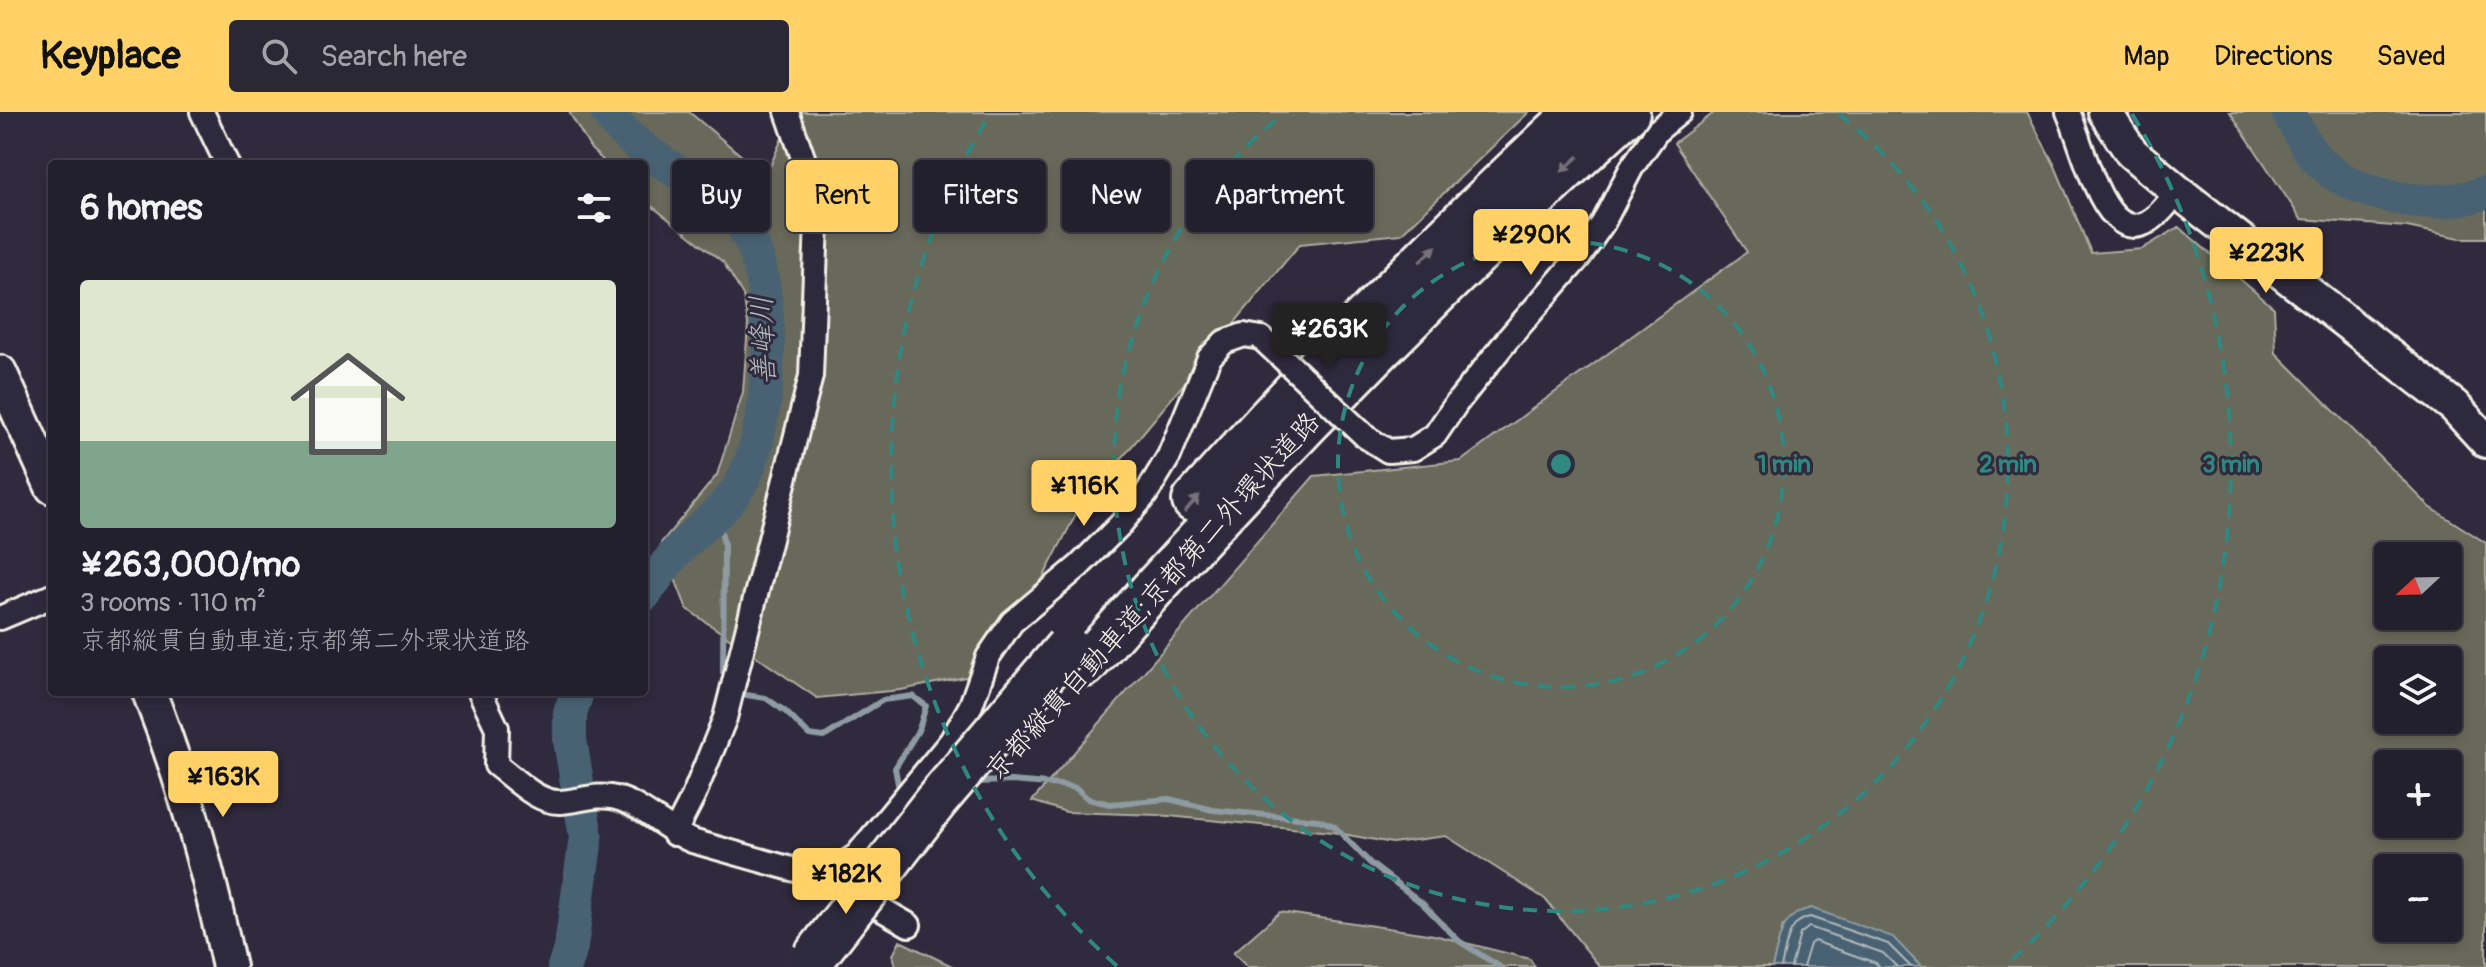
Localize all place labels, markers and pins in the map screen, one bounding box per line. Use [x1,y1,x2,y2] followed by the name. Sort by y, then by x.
[1475,209,1587,277] pin: ¥290K
[2210,227,2322,295] pin: ¥223K
[1273,303,1385,371] pin: ¥263K
[1547,450,1575,478] centre of rings
[1028,460,1140,528] pin: ¥116K
[167,751,279,819] pin: ¥163K
[790,848,902,916] pin: ¥182K

